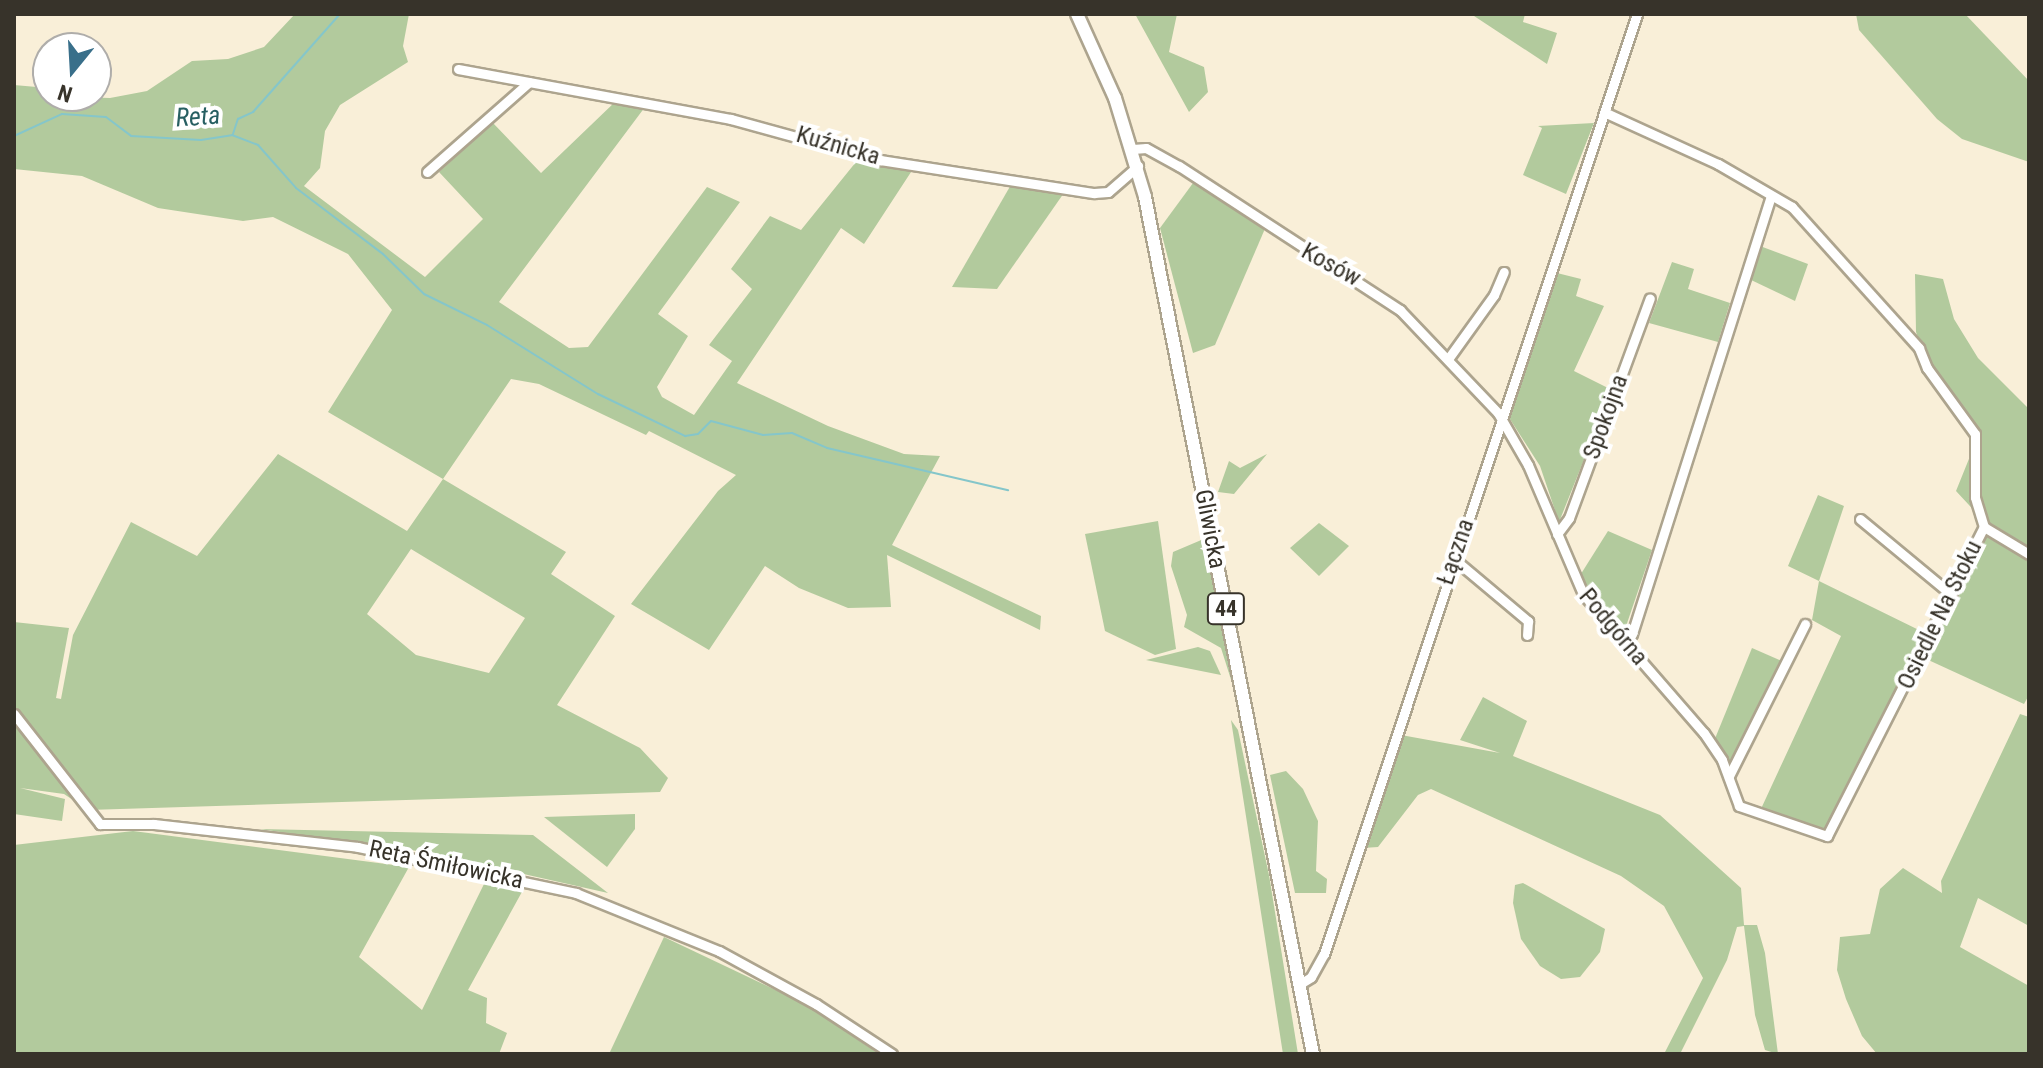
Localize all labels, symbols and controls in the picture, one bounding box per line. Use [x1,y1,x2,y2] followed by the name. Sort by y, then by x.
[32,32,112,112] north arrow
[55,79,75,107] text: N
[175,100,221,134] water label: Reta
[793,120,883,172] street label: Kuźnicka
[1296,237,1366,293] street label: Kosów
[1577,371,1635,463] street label: Spokojna
[1188,487,1232,571] street label: Gliwicka
[1431,515,1481,589] street label: Łączna
[1892,536,1988,694] street label: Osiedle Na Stoku
[1573,583,1653,671] street label: Podgórna
[1206,591,1246,627] road number: 44
[366,835,526,895] street label: Reta Śmiłowicka

